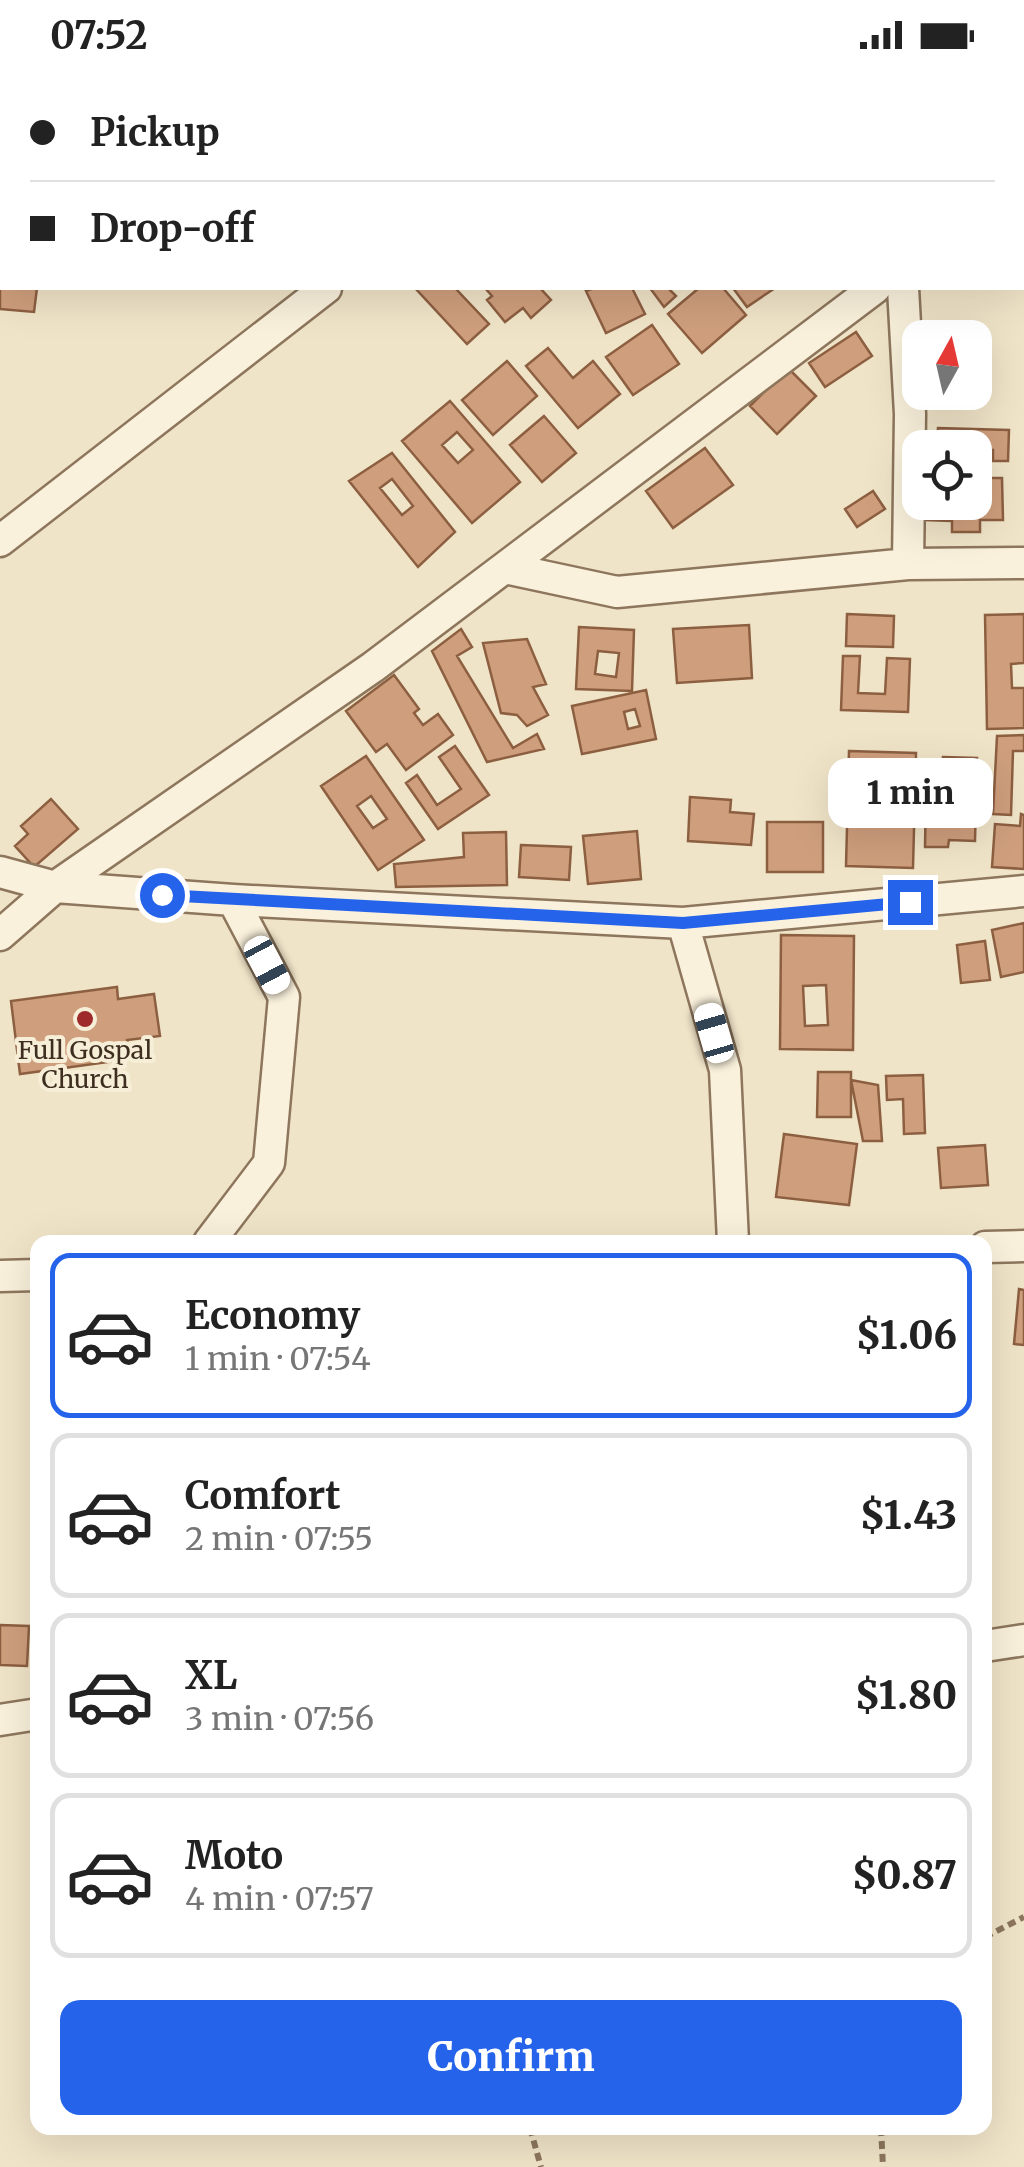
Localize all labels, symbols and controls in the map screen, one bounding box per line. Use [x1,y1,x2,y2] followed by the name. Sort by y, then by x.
[50,12,148,59] text: 07:52
[90,109,220,156] text: Pickup
[90,205,255,252] text: Drop-off
[902,320,992,410] north arrow
[902,320,992,520] map controls
[902,430,992,520] button: locate
[828,757,992,827] callout: 1 min
[867,773,954,813] text: 1 min
[140,873,185,918] route start
[888,880,933,925] route end
[240,931,294,999] car
[691,1000,737,1066] car
[74,1008,96,1030] marker: Full Gospal Church
[18,1034,152,1095] place label: Full Gospal Church
[65,1291,155,1381] icon: car
[185,1292,360,1339] text: Economy
[856,1312,957,1359] text: $1.06
[185,1339,371,1379] text: 1 min · 07:54
[65,1471,155,1561] icon: car
[185,1472,341,1519] text: Comfort
[860,1492,957,1539] text: $1.43
[185,1519,373,1559] text: 2 min · 07:55
[65,1651,155,1741] icon: car
[185,1652,237,1699] text: XL
[855,1672,957,1719] text: $1.80
[185,1699,374,1739] text: 3 min · 07:56
[65,1831,155,1921] icon: car
[185,1832,283,1879] text: Moto
[852,1852,957,1899] text: $0.87
[185,1879,374,1919] text: 4 min · 07:57
[60,2000,962,2115] button: Confirm

